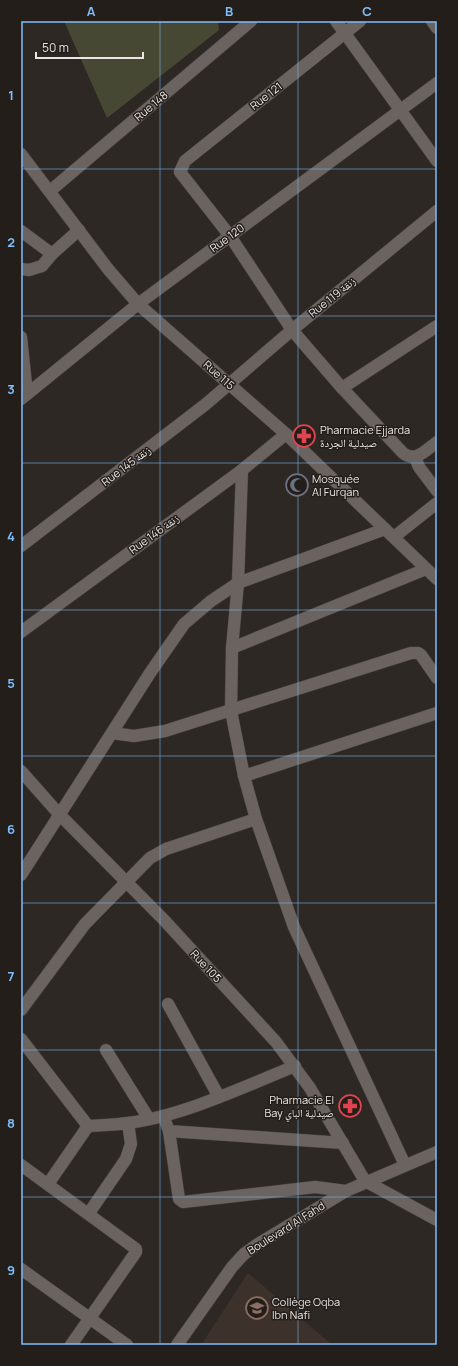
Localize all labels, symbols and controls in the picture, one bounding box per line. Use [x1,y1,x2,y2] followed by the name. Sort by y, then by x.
[87,2,96,20] text: A
[225,2,233,20] text: B
[362,2,372,20] text: C
[36,34,143,60] scale bar
[42,39,69,56] text: 50 m
[247,78,285,113] street label: Rue 121
[8,86,14,104] text: 1
[131,87,171,124] street label: Rue 148
[206,220,247,255] street label: Rue 120
[7,233,15,251] text: 2
[305,273,358,320] street label: Rue 119 زنقة
[200,357,238,392] street label: Rue 115
[7,380,15,398] text: 3
[320,422,410,450] place label: Pharmacie Ejjarda صيدلية الجردة
[291,423,317,449] pharmacy icon: Pharmacie Ejjarda صيدلية الجردة
[98,442,153,489] street label: Rue 145 زنقة
[312,471,360,499] place label: Mosquée Al Furqan
[284,472,310,498] mosque icon: Mosquée Al Furqan
[126,510,182,557] street label: Rue 146 زنقة
[7,527,15,545] text: 4
[7,674,15,692] text: 5
[7,820,15,838] text: 6
[187,946,225,985] street label: Rue 105
[8,967,15,985] text: 7
[264,1092,334,1122] place label: Pharmacie El Bay صيدلية الباي
[337,1093,363,1119] pharmacy icon: Pharmacie El Bay صيدلية الباي
[7,1114,15,1132] text: 8
[244,1198,327,1257] street label: Boulevard Al Fahd
[7,1261,15,1279] text: 9
[272,1294,340,1322] place label: Collège Oqba Ibn Nafi
[244,1295,270,1321] school or university icon: Collège Oqba Ibn Nafi

